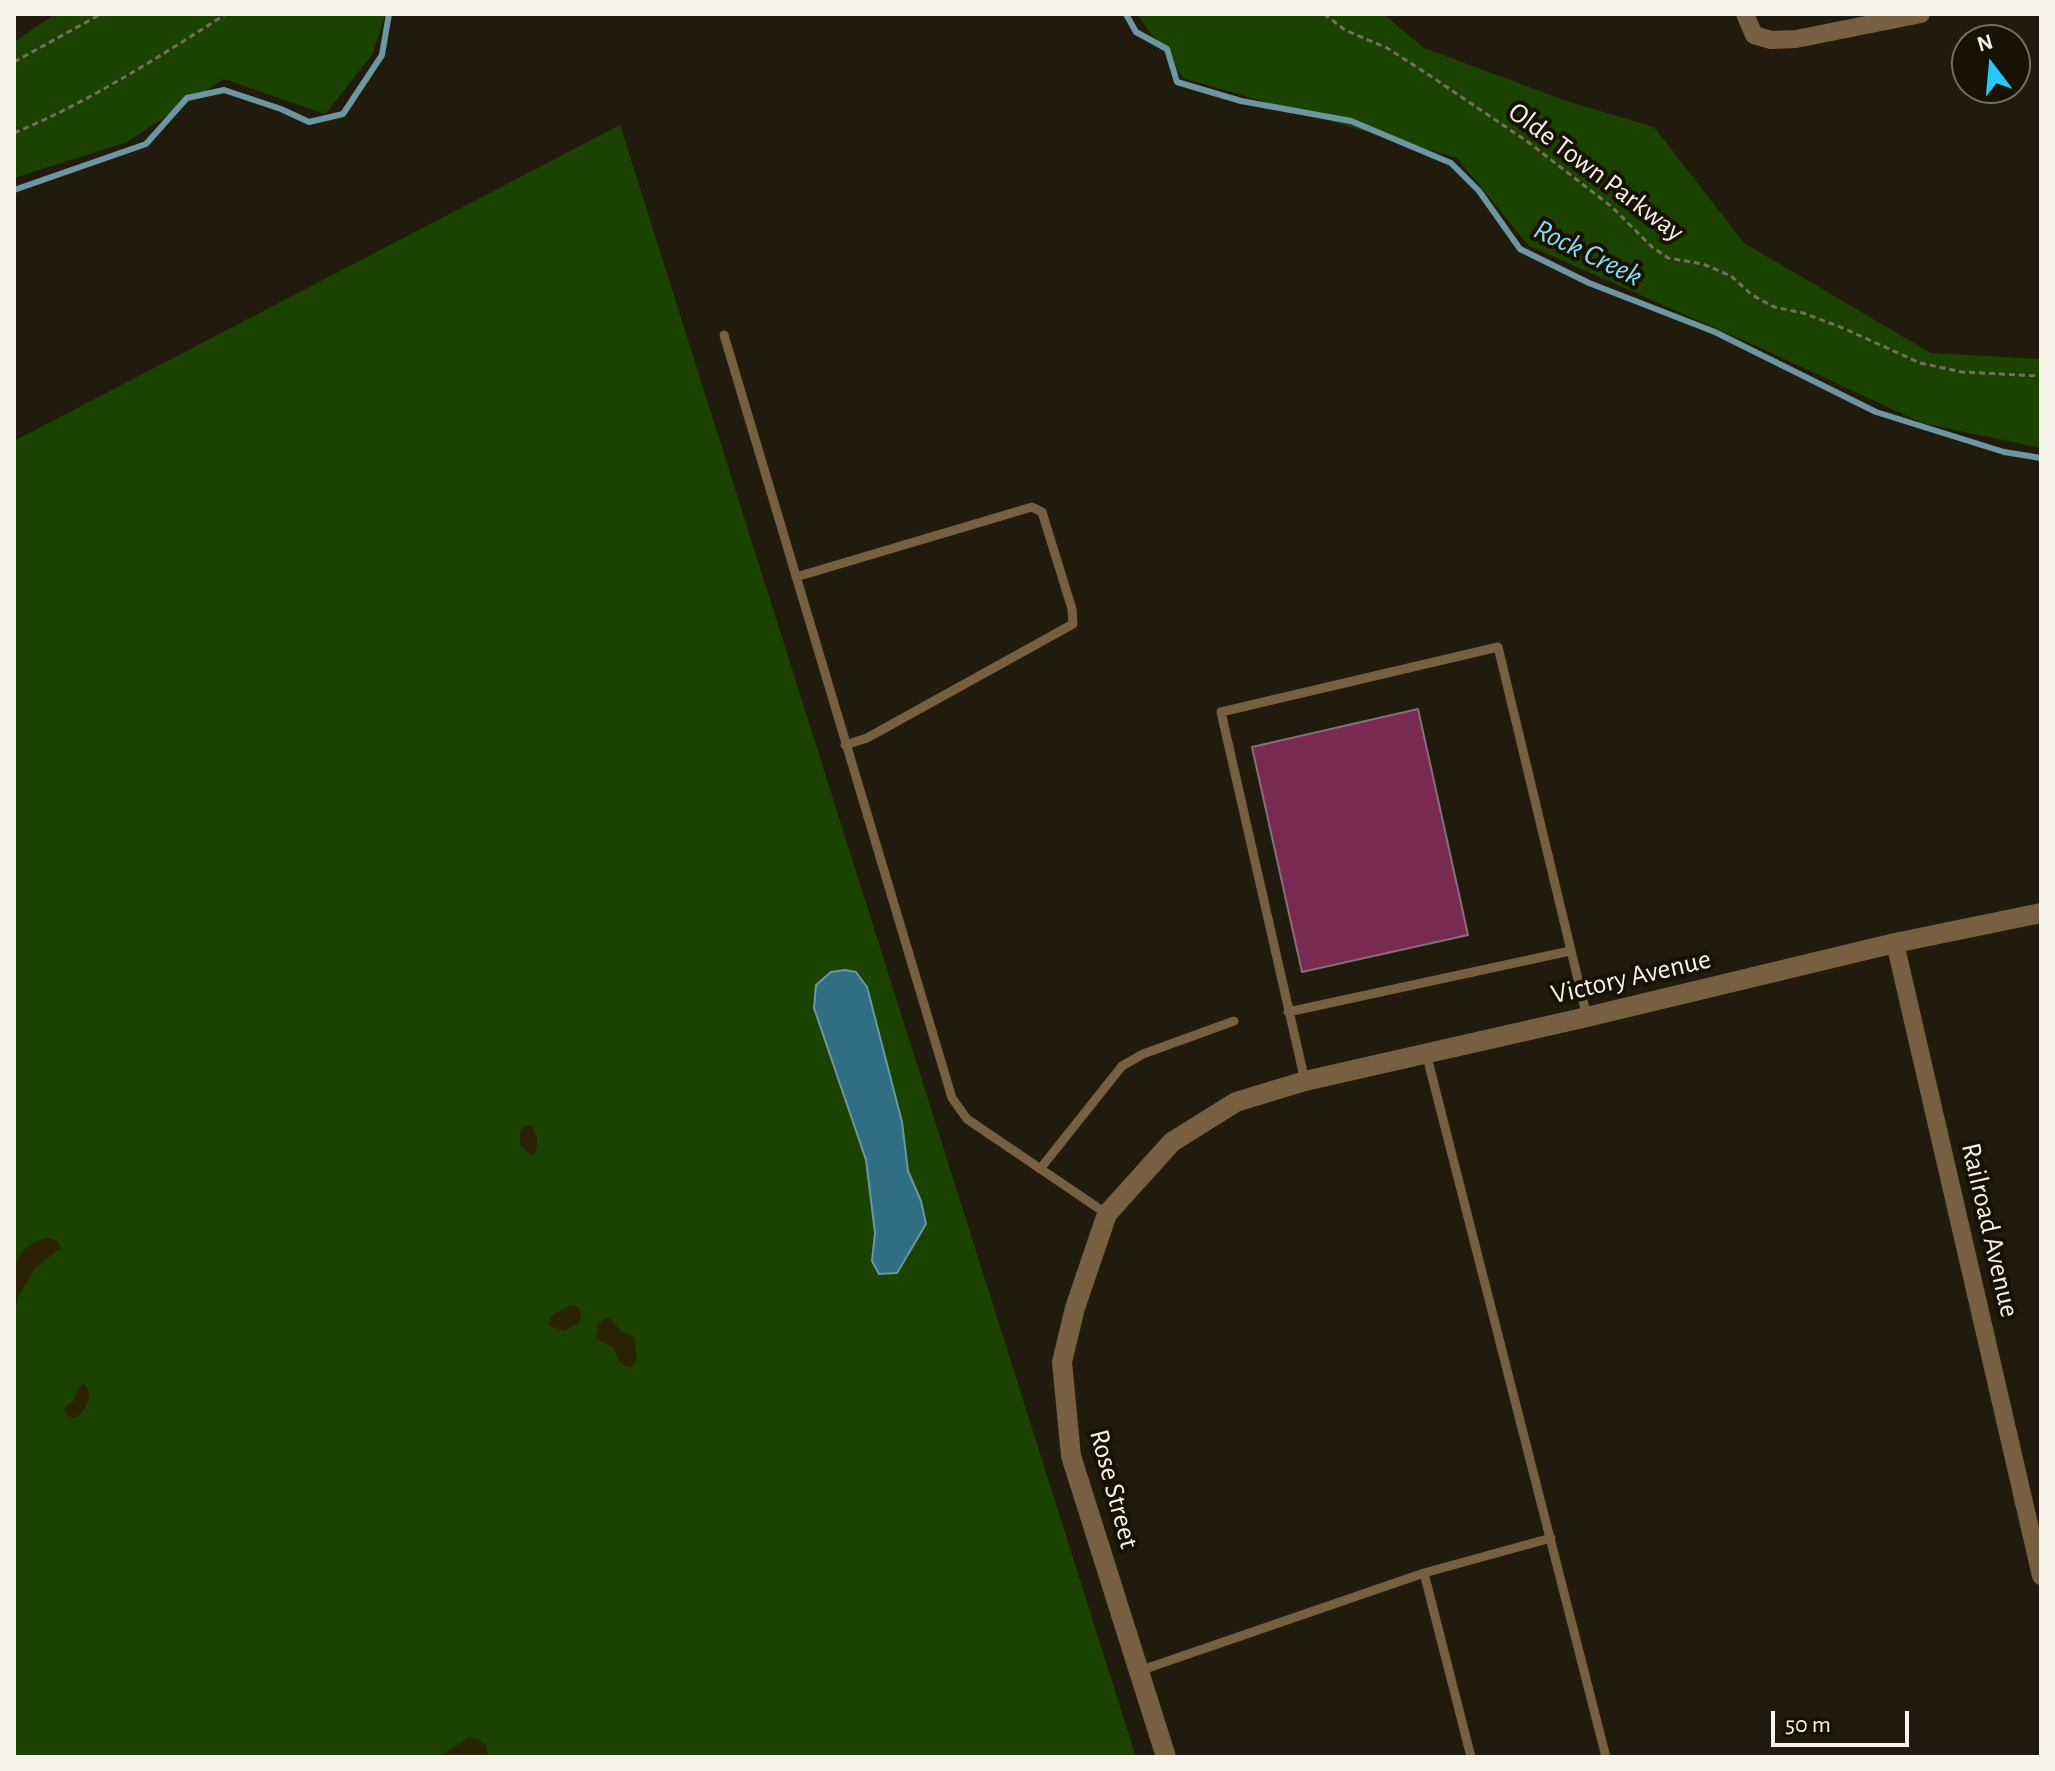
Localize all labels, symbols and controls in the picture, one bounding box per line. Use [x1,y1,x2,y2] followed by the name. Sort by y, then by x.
[1951,24,2031,104] north arrow
[1975,30,1995,56] text: N
[1502,95,1690,249] street label: Olde Town Parkway
[1528,211,1648,295] water label: Rock Creek
[1548,942,1714,1012] street label: Victory Avenue
[1954,1139,2026,1321] street label: Railroad Avenue
[1082,1426,1146,1552] street label: Rose Street
[1775,1695,1913,1745] scale bar
[1785,1713,1831,1737] text: 50 m

